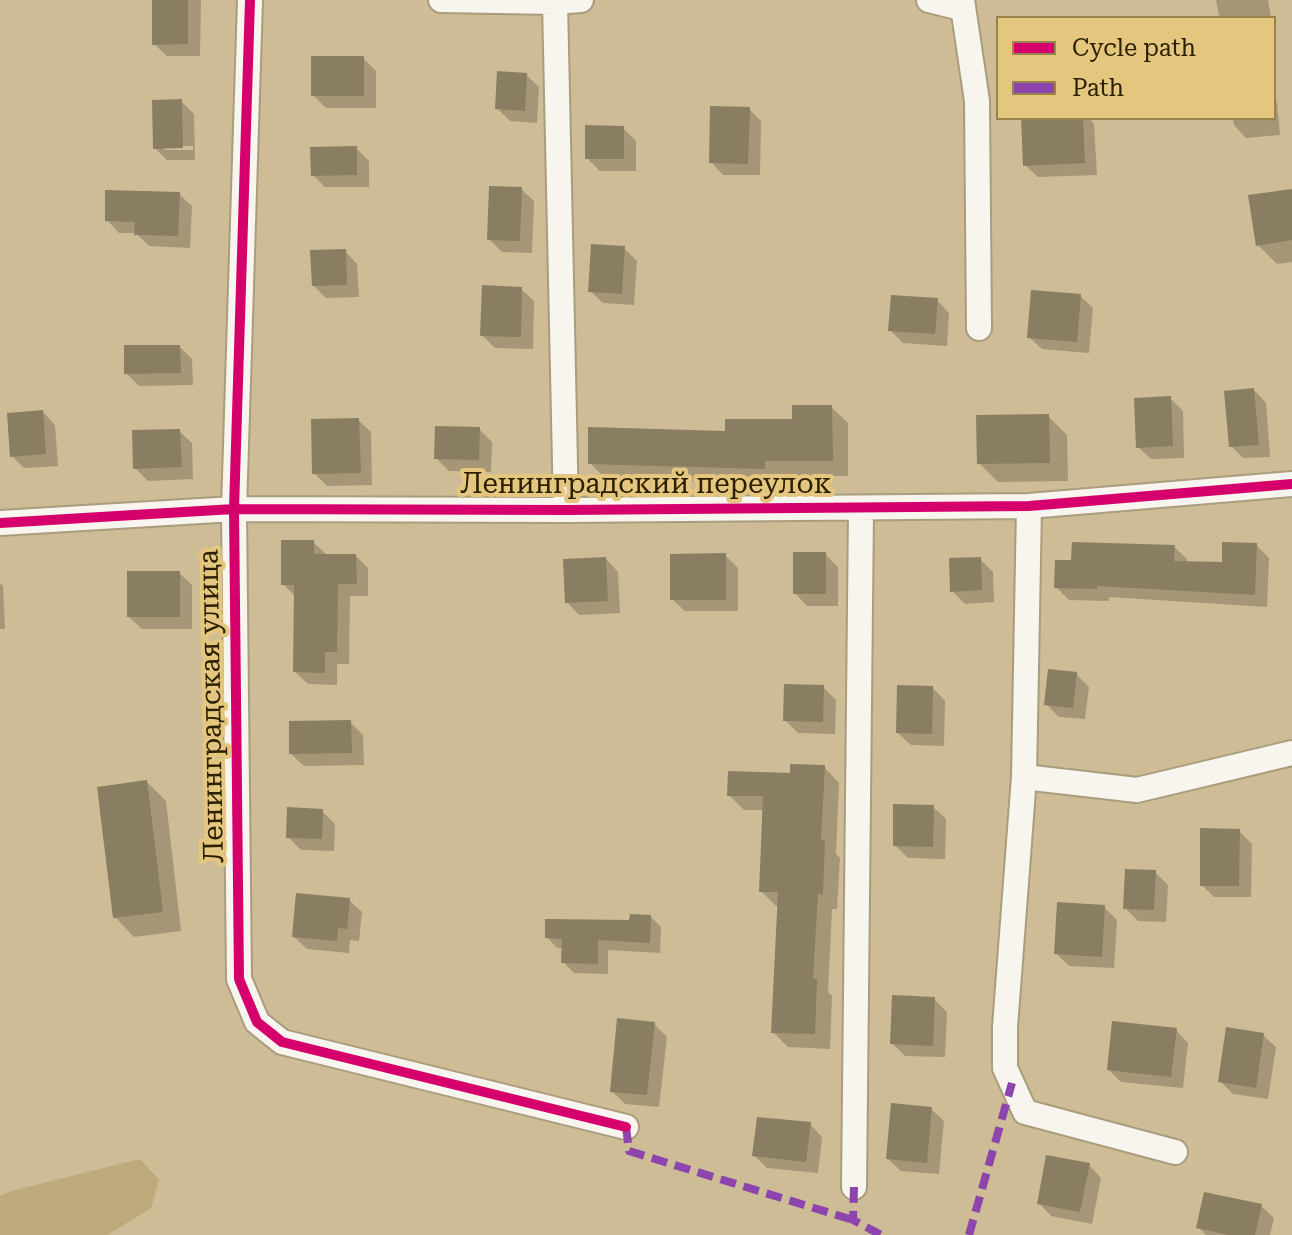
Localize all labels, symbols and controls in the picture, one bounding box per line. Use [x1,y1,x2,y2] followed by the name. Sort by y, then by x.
[996,16,1276,120] legend
[1072,34,1196,62] text: Cycle path
[1072,74,1124,102] text: Path
[461,468,831,502] street label: Ленинградский переулок
[192,549,232,863] street label: Ленинградская улица

